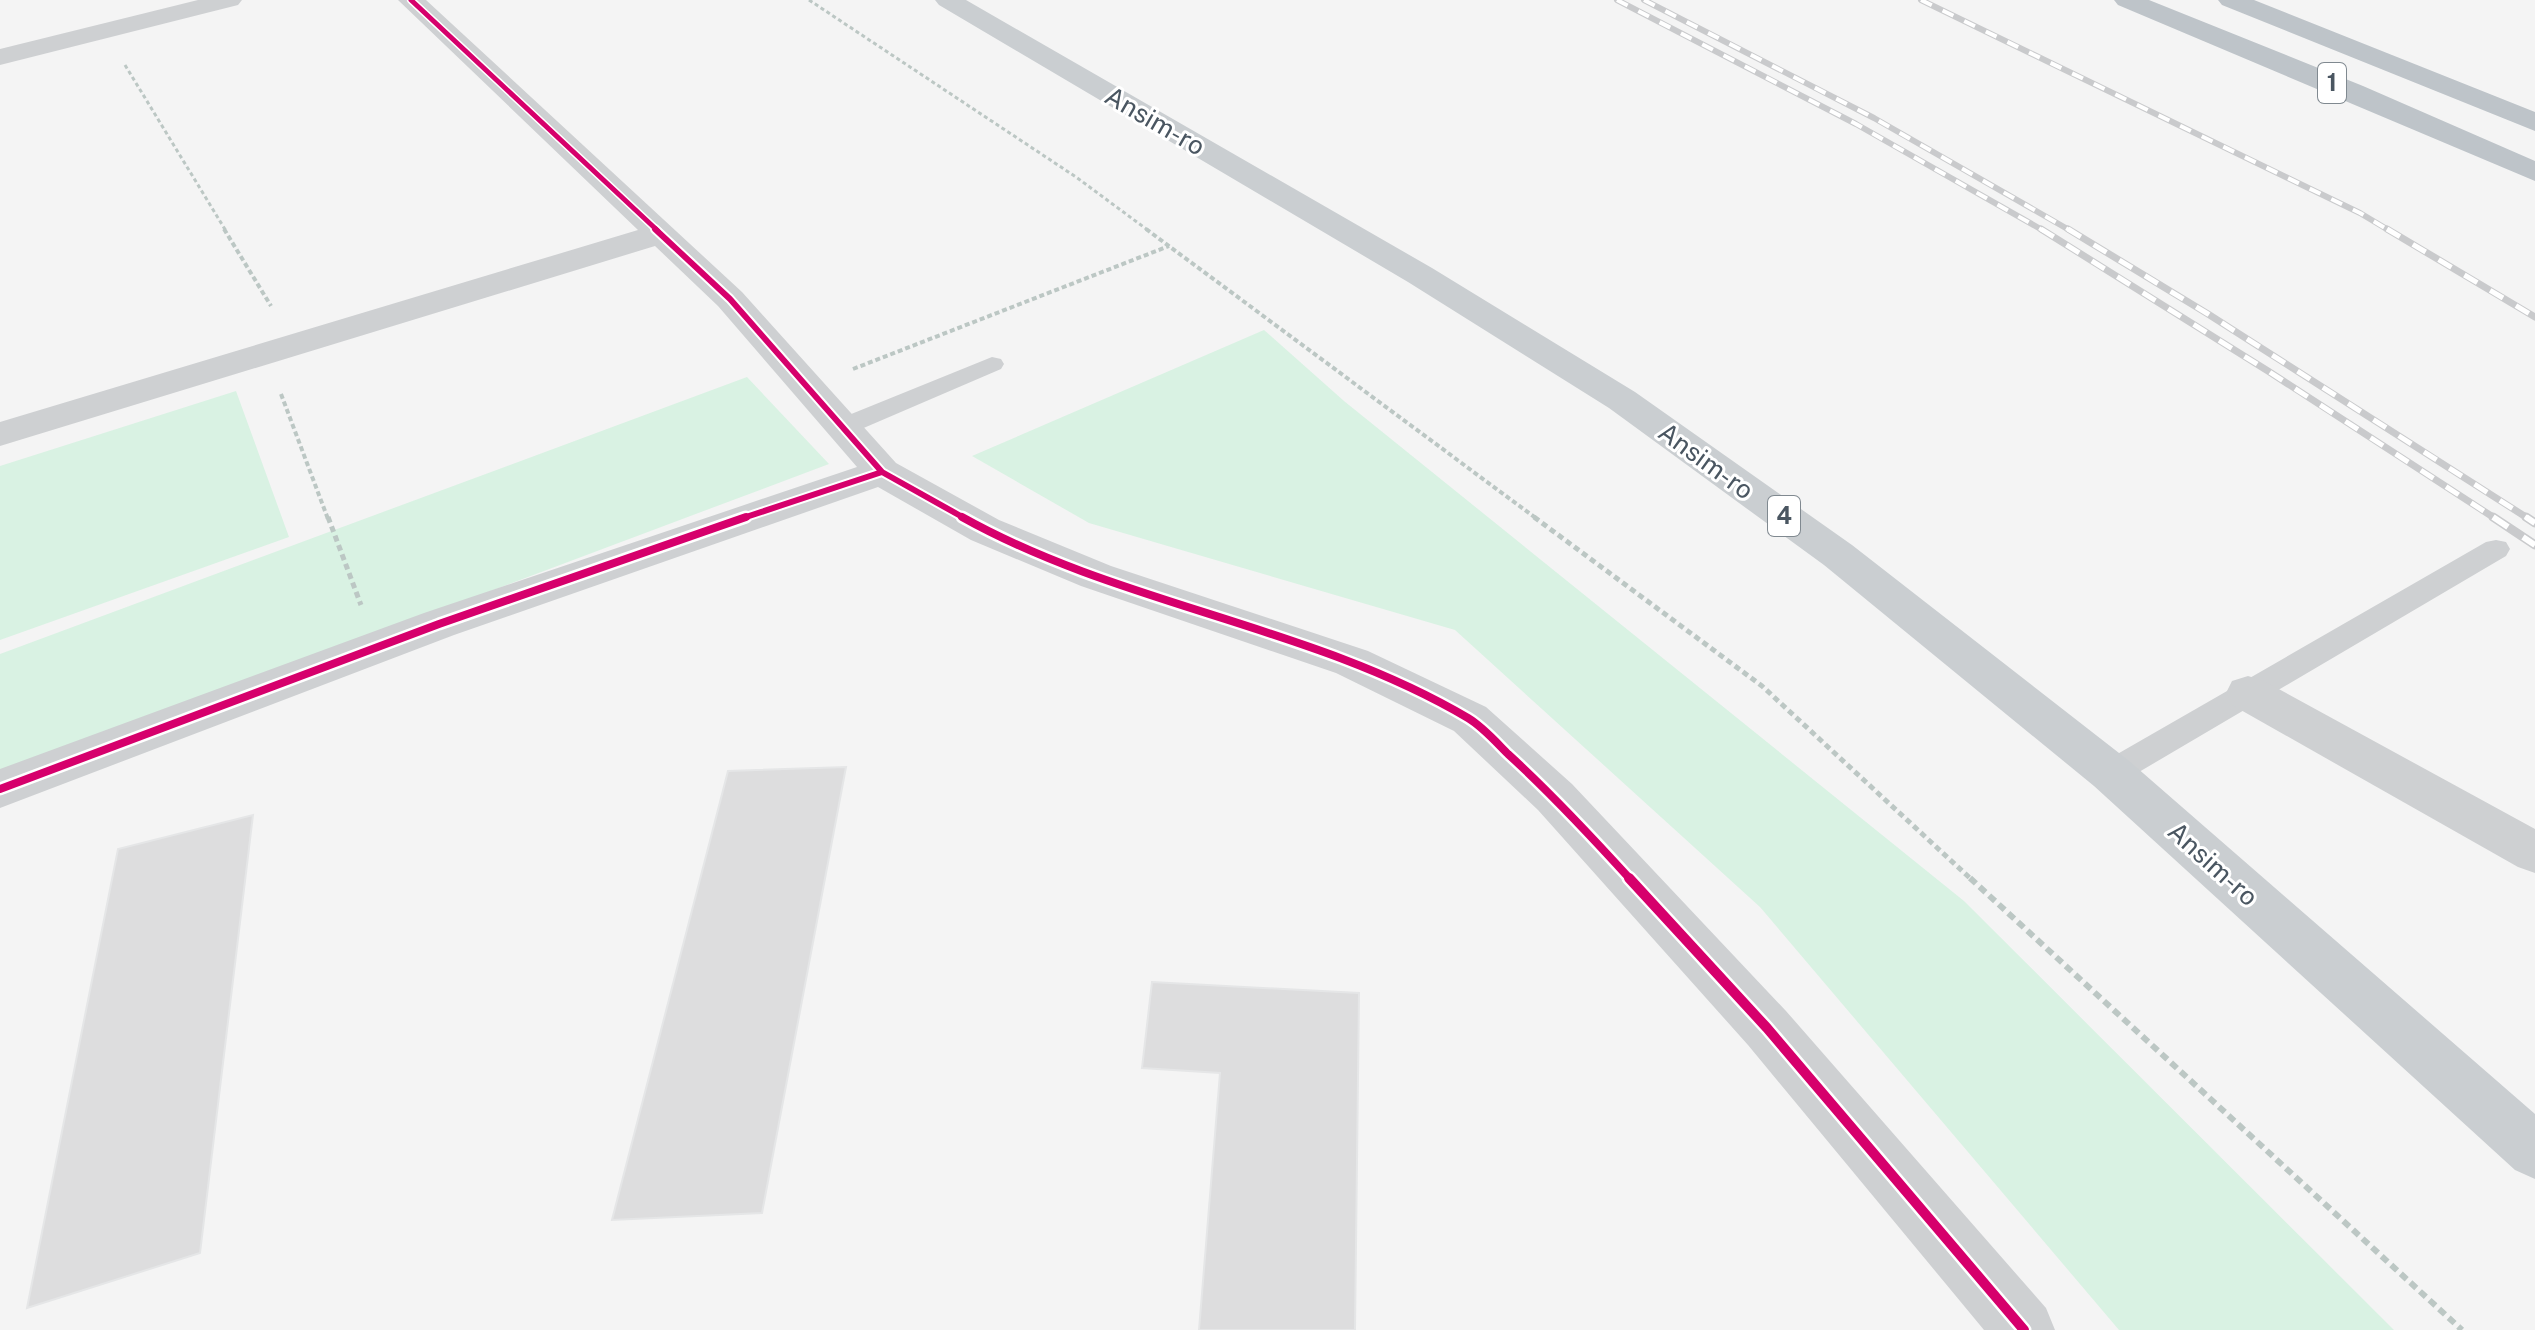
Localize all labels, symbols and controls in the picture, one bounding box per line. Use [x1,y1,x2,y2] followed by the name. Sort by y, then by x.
[2318,63,2346,103] road number: 1
[1100,80,1211,162] street label: Ansim-ro
[1653,416,1760,505] street label: Ansim-ro
[1768,496,1800,536] road number: 4
[2162,815,2265,912] street label: Ansim-ro

